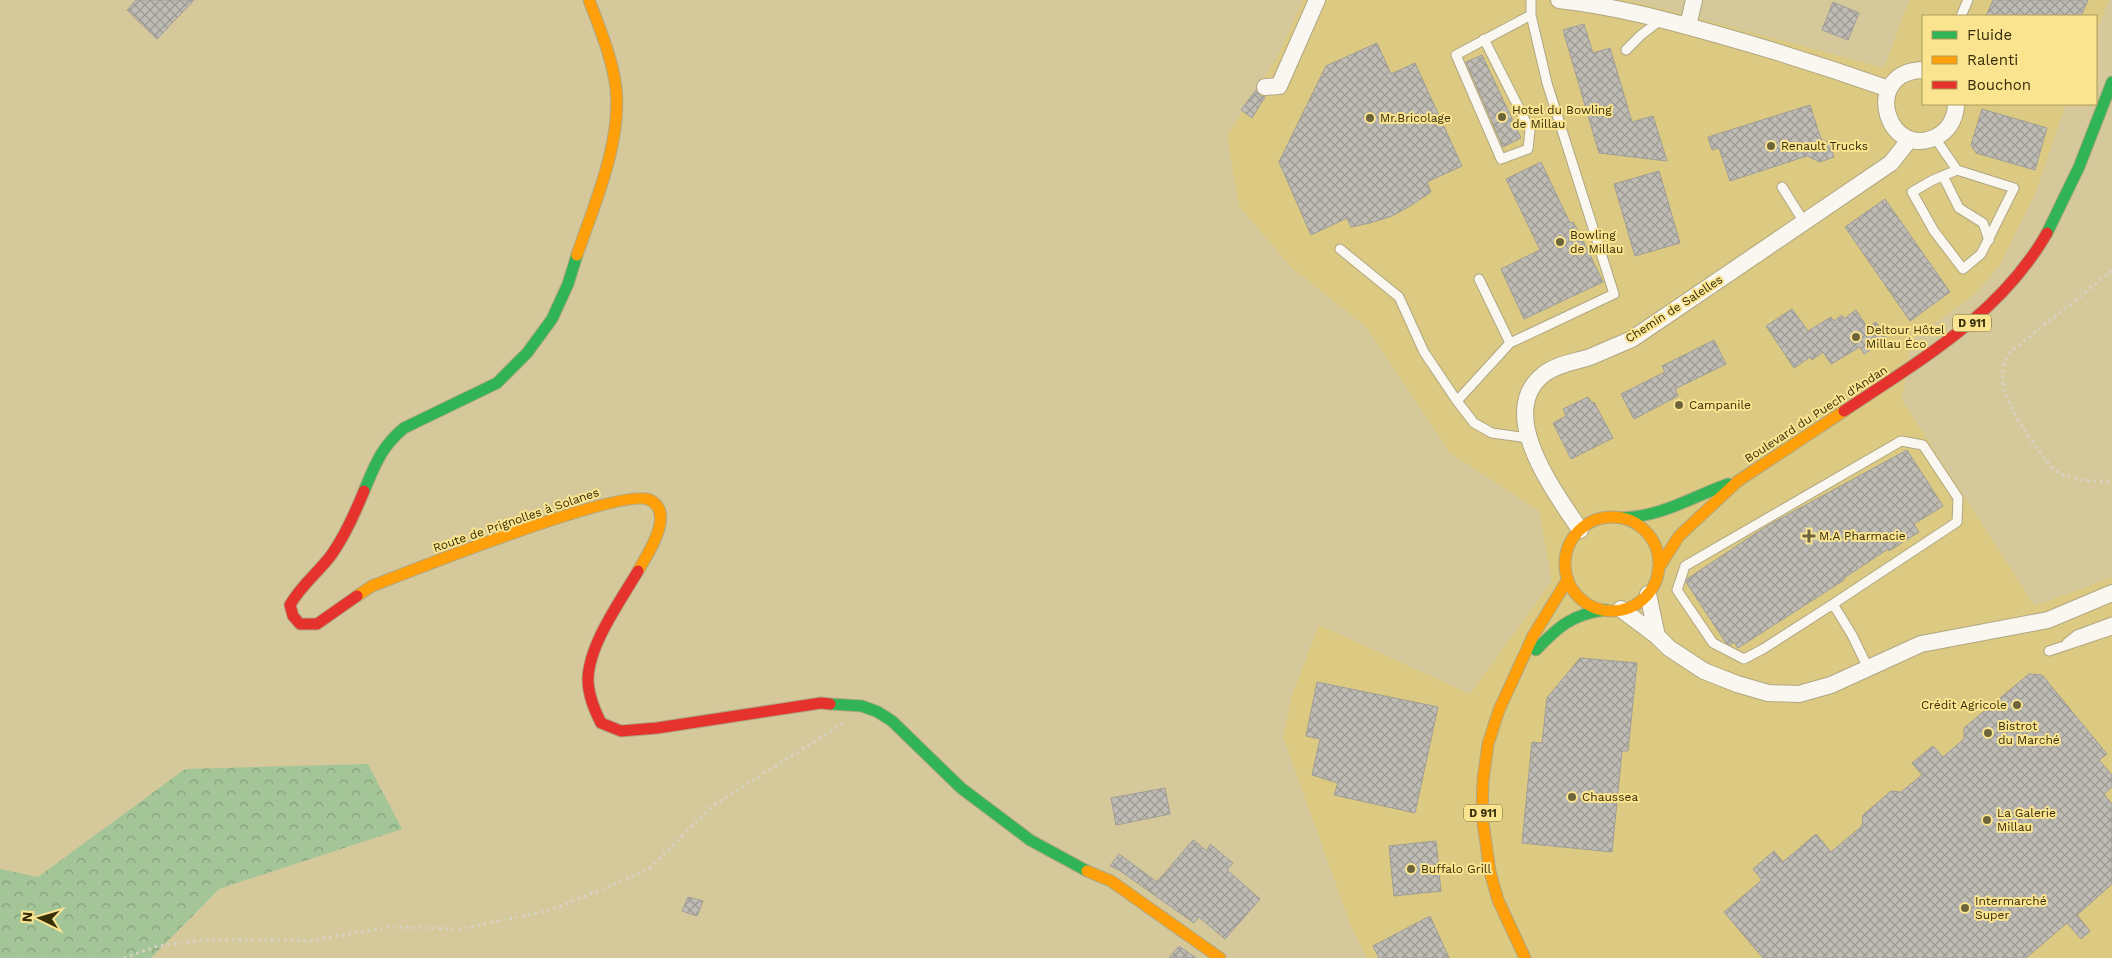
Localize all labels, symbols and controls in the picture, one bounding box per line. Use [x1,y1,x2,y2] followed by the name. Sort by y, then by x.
[1922,15,2097,105] legend
[1967,26,2012,44] text: Fluide
[1967,51,2018,69] text: Ralenti
[1967,76,2031,94] text: Bouchon
[1512,103,1612,131] place label: Hotel du Bowling de Millau
[1380,111,1451,125] place label: Mr.Bricolage
[1496,111,1508,123] marker: Hotel du Bowling de Millau
[1364,112,1376,124] marker: Mr.Bricolage
[1781,139,1868,153] place label: Renault Trucks
[1765,140,1777,152] marker: Renault Trucks
[1570,228,1624,256] place label: Bowling de Millau
[1554,236,1566,248] marker: Bowling de Millau
[1623,272,1725,346] street label: Chemin de Salelles
[1953,314,1991,332] road number: D 911
[1866,323,1945,351] place label: Deltour Hôtel Millau Éco
[1850,331,1862,343] marker: Deltour Hôtel Millau Éco
[1742,363,1890,465] street label: Boulevard du Puech d'Andan
[1689,398,1751,412] place label: Campanile
[1673,399,1685,411] marker: Campanile
[431,485,601,555] street label: Route de Prignolles à Solanes
[1819,529,1906,543] place label: M.A Pharmacie
[1803,530,1815,542] marker: M.A Pharmacie
[1921,698,2007,712] place label: Crédit Agricole
[2011,699,2023,711] marker: Crédit Agricole
[1998,719,2060,747] place label: Bistrot du Marché
[1982,727,1994,739] marker: Bistrot du Marché
[1582,790,1638,804] place label: Chaussea
[1566,791,1578,803] marker: Chaussea
[1464,804,1502,821] road number: D 911
[1997,806,2056,834] place label: La Galerie Millau
[1981,814,1993,826] marker: La Galerie Millau
[1421,862,1492,876] place label: Buffalo Grill
[1405,863,1417,875] marker: Buffalo Grill
[15,893,65,943] north arrow
[1975,894,2047,922] place label: Intermarché Super
[1959,902,1971,914] marker: Intermarché Super
[19,911,35,923] text: N

